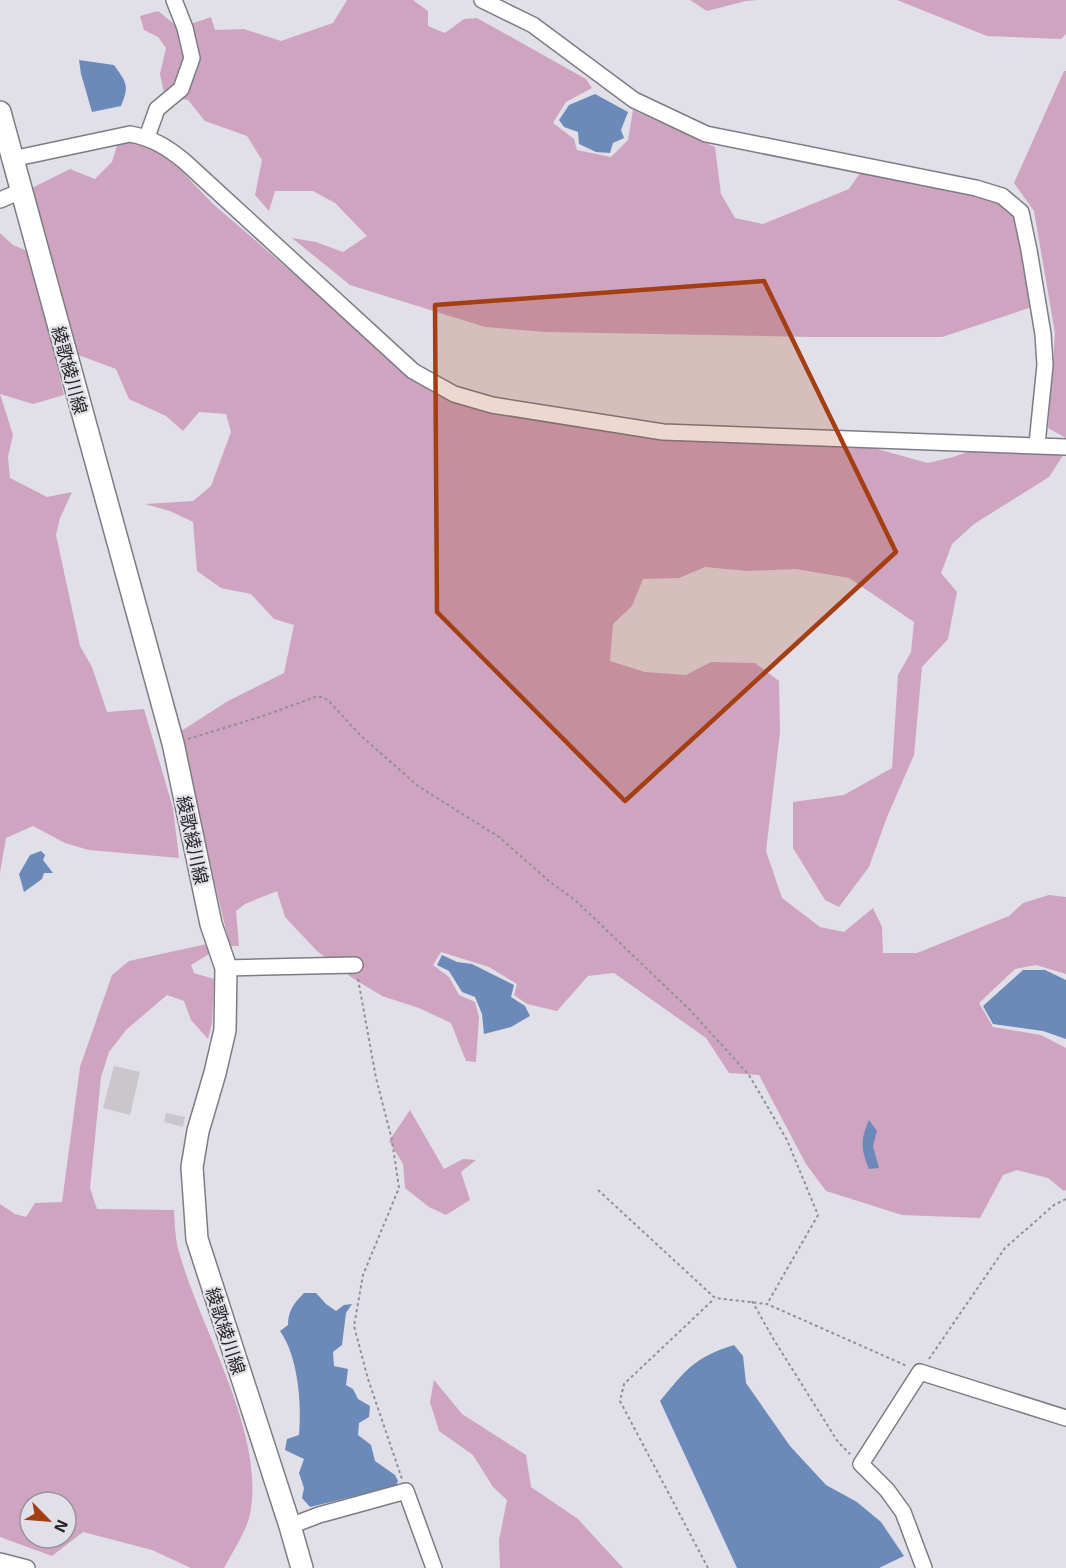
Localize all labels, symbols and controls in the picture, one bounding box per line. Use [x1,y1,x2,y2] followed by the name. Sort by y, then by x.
[48,324,92,416] street label: 綾歌綾川線
[173,794,213,886] street label: 綾歌綾川線
[202,1285,250,1377] street label: 綾歌綾川線
[18,1490,78,1550] north arrow
[51,1517,73,1536] text: N

